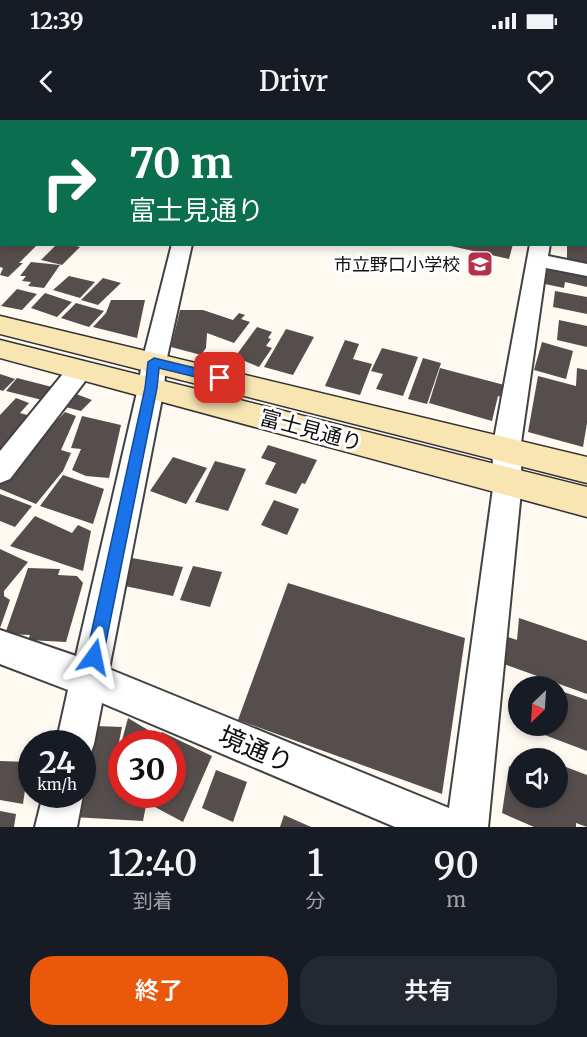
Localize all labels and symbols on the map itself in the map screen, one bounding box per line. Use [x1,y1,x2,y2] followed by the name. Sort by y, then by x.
[465,249,495,279] school or university icon: 市立野口小学校
[334,253,460,276] place label: 市立野口小学校
[194,352,245,403] pin
[257,403,365,457] street label: 富士見通り
[62,625,126,689] position arrow
[508,676,568,736] north arrow
[214,719,298,779] street label: 境通り
[108,730,186,808] speed limit sign: 30

